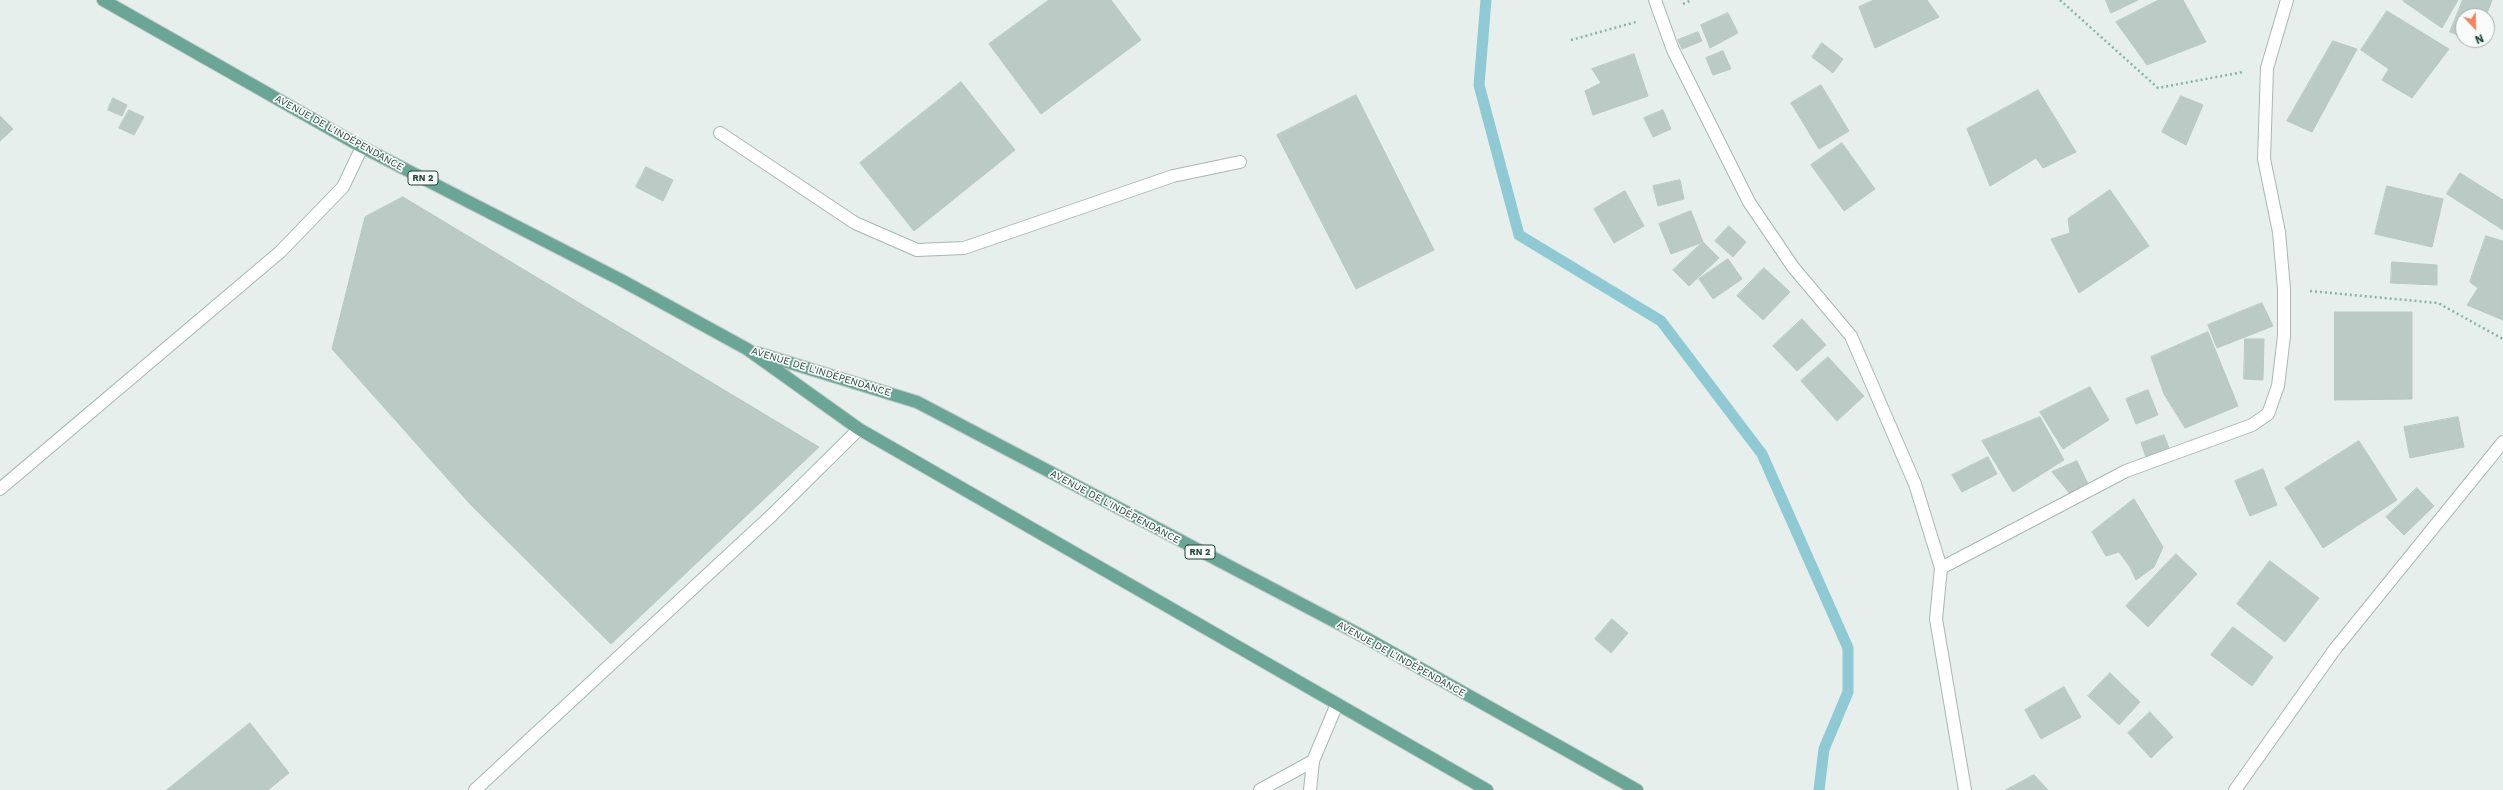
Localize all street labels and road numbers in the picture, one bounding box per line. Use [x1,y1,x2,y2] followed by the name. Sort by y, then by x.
[273,93,405,173] street label: AVENUE DE L'INDÉPENDANCE
[408,171,438,185] road number: RN 2
[750,345,892,399] street label: AVENUE DE L'INDÉPENDANCE
[1048,468,1182,546] street label: AVENUE DE L'INDÉPENDANCE
[1185,545,1215,559] road number: RN 2
[1335,619,1467,699] street label: AVENUE DE L'INDÉPENDANCE

